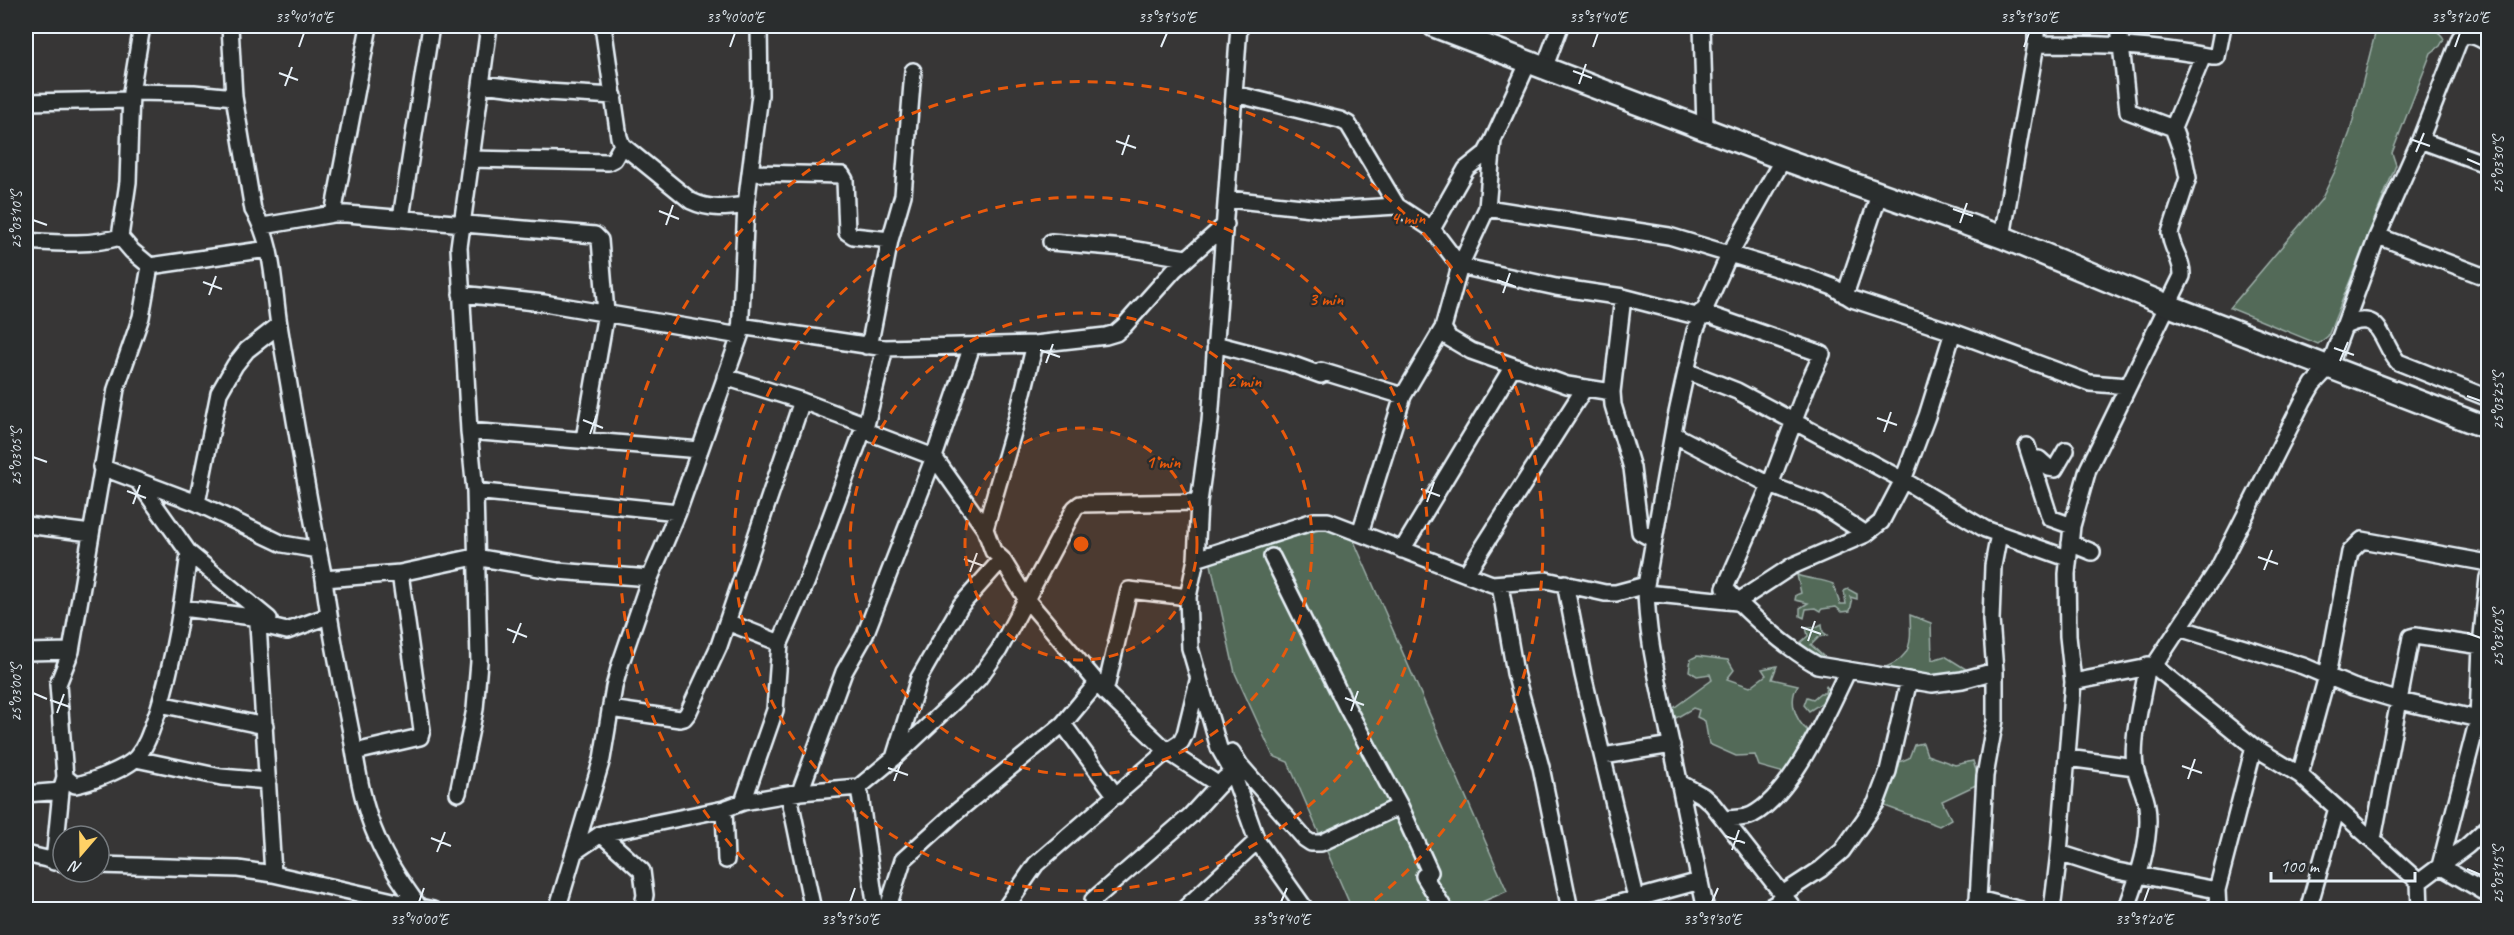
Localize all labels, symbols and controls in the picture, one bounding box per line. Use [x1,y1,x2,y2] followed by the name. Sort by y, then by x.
[275,8,335,27] text: 33°40'10"E
[706,8,766,27] text: 33°40'00"E
[1138,8,1198,27] text: 33°39'50"E
[1569,8,1629,27] text: 33°39'40"E
[2000,8,2060,27] text: 33°39'30"E
[2431,8,2491,27] text: 33°39'20"E
[2489,134,2508,194] text: 25°03'30"S
[7,189,26,249] text: 25°03'10"S
[1391,207,1426,229] text: 4 min
[1309,288,1344,310] text: 3 min
[1227,370,1262,392] text: 2 min
[2489,370,2508,430] text: 25°03'25"S
[7,426,26,486] text: 25°03'05"S
[1146,451,1181,473] text: 1 min
[1071,534,1091,554] centre of rings
[2489,607,2508,667] text: 25°03'20"S
[7,662,26,722] text: 25°03'00"S
[51,824,111,884] north arrow
[2489,844,2508,904] text: 25°03'15"S
[2271,845,2415,883] scale bar
[65,855,84,878] text: N
[2280,855,2321,877] text: 100 m
[390,910,450,929] text: 33°40'00"E
[821,910,881,929] text: 33°39'50"E
[1252,910,1312,929] text: 33°39'40"E
[1683,910,1743,929] text: 33°39'30"E
[2115,910,2175,929] text: 33°39'20"E

